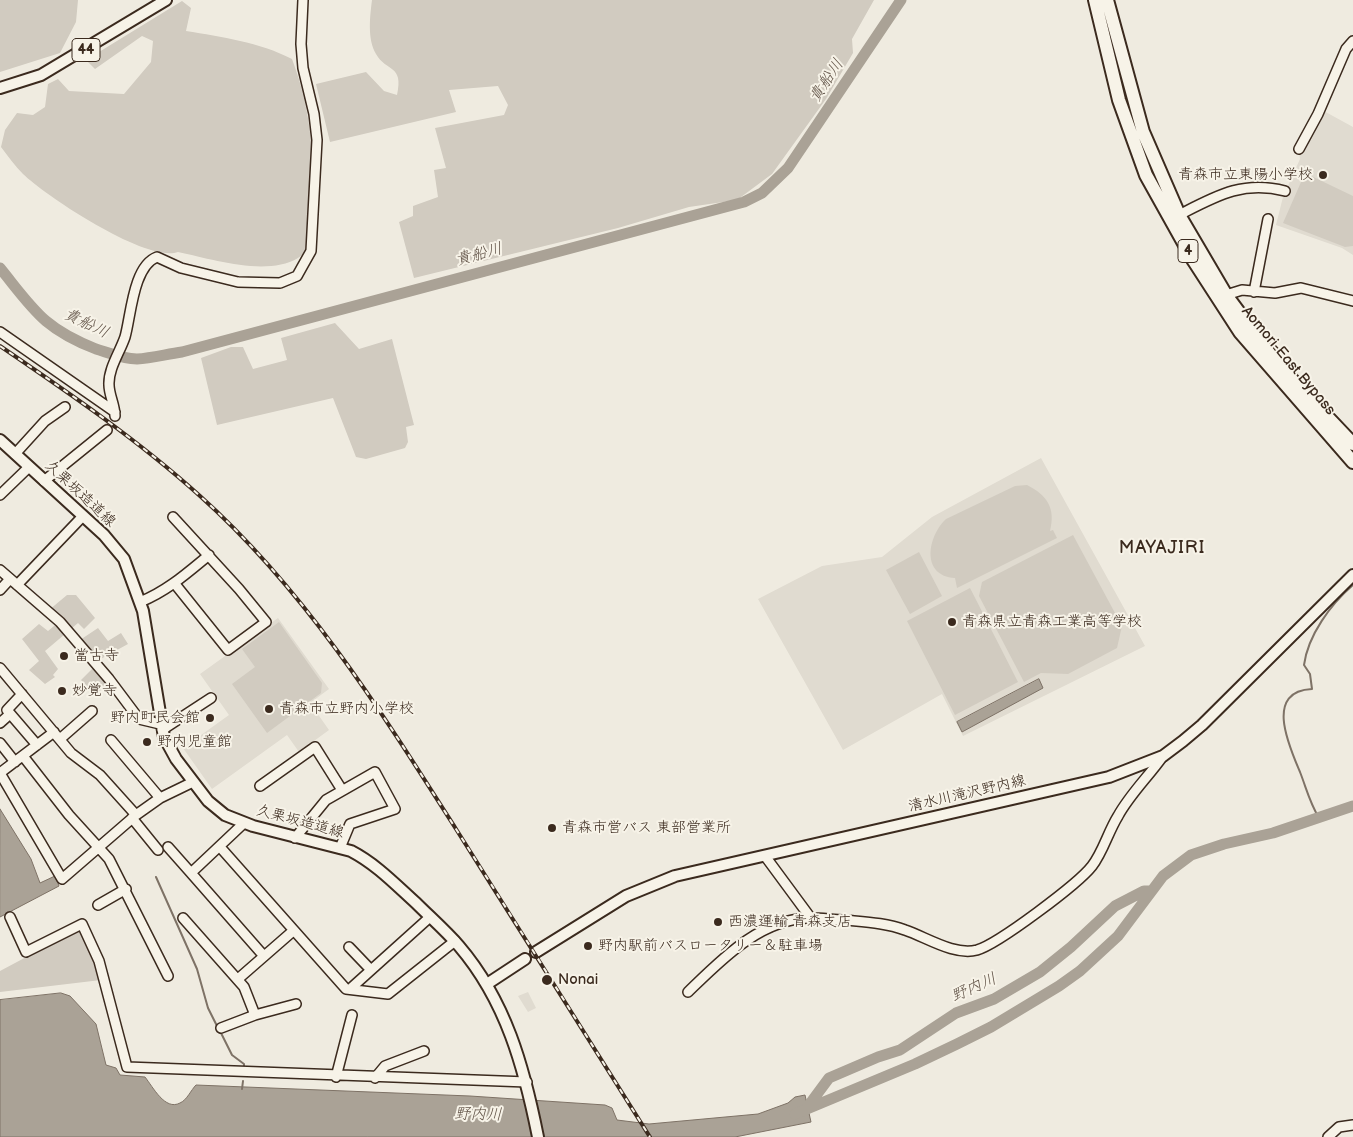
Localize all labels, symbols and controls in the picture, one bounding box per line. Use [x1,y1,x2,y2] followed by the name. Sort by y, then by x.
[72,38,100,62] road number: 44
[806,56,848,106] water label: 貴船川
[1178,166,1313,184] place label: 青森市立東陽小学校
[1317,169,1329,181] marker: 青森市立東陽小学校
[453,240,505,270] water label: 貴船川
[1178,240,1198,262] road number: 4
[1237,303,1339,419] street label: Aomori-East Bypass
[60,305,112,343] water label: 貴船川
[41,457,119,531] street label: 久栗坂造道線
[1118,537,1206,559] district label: MAYAJIRI
[962,613,1142,631] place label: 青森県立青森工業高等学校
[946,616,958,628] marker: 青森県立青森工業高等学校
[74,647,119,665] place label: 當古寺
[58,650,70,662] marker: 當古寺
[72,682,117,700] place label: 妙覚寺
[56,685,68,697] marker: 妙覚寺
[279,700,414,718] place label: 青森市立野内小学校
[263,703,275,715] marker: 青森市立野内小学校
[110,709,200,727] place label: 野内町民会館
[204,712,216,724] marker: 野内町民会館
[157,733,232,751] place label: 野内児童館
[141,736,153,748] marker: 野内児童館
[907,772,1027,816] street label: 清水川滝沢野内線
[254,802,346,842] street label: 久栗坂造道線
[562,819,731,837] place label: 青森市営バス 東部営業所
[546,822,558,834] marker: 青森市営バス 東部営業所
[728,913,852,931] place label: 西濃運輸 青森支店
[712,916,724,928] marker: 西濃運輸 青森支店
[598,937,823,955] place label: 野内駅前バスロータリー＆駐車場
[582,940,594,952] marker: 野内駅前バスロータリー＆駐車場
[948,969,1000,1007] water label: 野内川
[558,971,598,989] place label: Nonai
[540,973,554,987] marker: Nonai
[454,1105,502,1125] water label: 野内川

